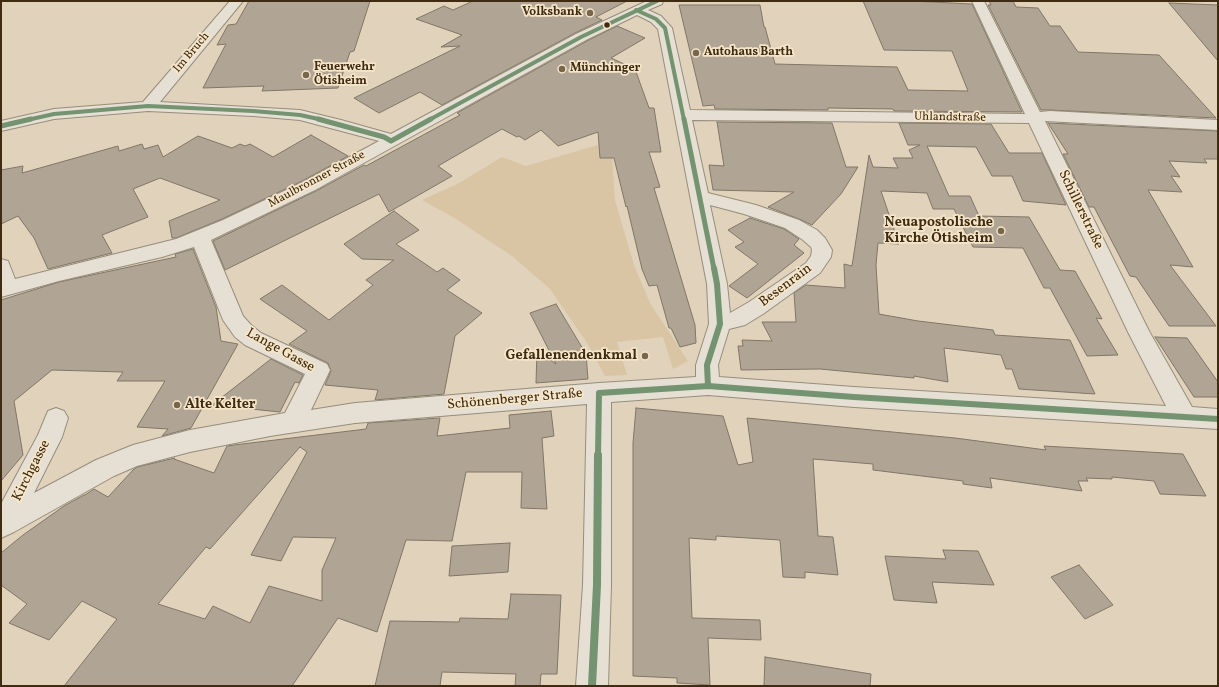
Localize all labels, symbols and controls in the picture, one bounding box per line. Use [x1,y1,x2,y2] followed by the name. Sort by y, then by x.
[522,6,582,20] place label: Volksbank
[585,8,595,18] marker: Volksbank
[602,20,612,30] unlabelled marker
[171,30,213,76] street label: Im Bruch
[704,46,793,60] place label: Autohaus Barth
[691,48,701,58] marker: Autohaus Barth
[314,61,375,89] place label: Feuerwehr Ötisheim
[570,62,640,76] place label: Münchinger
[557,64,567,74] marker: Münchinger
[301,70,311,80] marker: Feuerwehr Ötisheim
[914,110,986,126] street label: Uhlandstraße
[266,148,368,212] street label: Maulbronner Straße
[1054,168,1106,252] street label: Schillerstraße
[884,215,993,248] place label: Neuapostolische Kirche Ötisheim
[996,226,1006,236] marker: Neuapostolische Kirche Ötisheim
[756,261,816,311] street label: Besenrain
[243,325,317,377] street label: Lange Gasse
[506,348,637,364] place label: Gefallenendenkmal
[640,351,650,361] marker: Gefallenendenkmal
[447,386,583,414] street label: Schönenberger Straße
[185,397,255,413] place label: Alte Kelter
[172,400,182,410] marker: Alte Kelter
[9,438,55,504] street label: Kirchgasse

